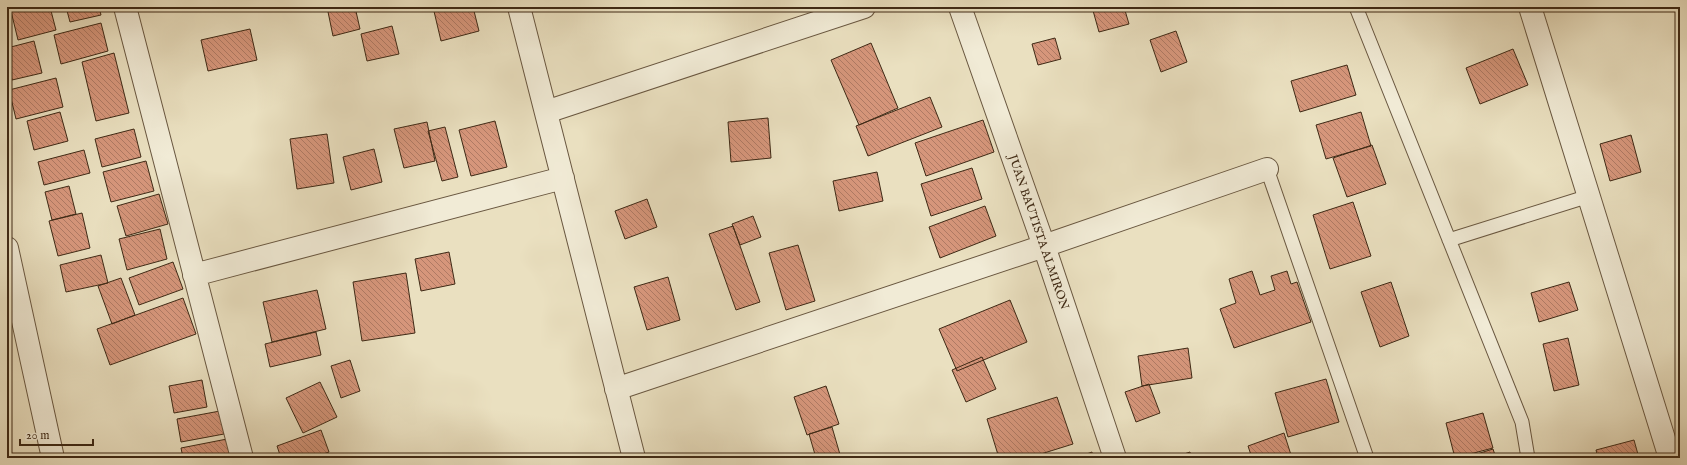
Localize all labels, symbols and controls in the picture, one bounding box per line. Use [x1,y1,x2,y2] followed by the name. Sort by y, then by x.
[1003,151,1072,313] street label: JUAN BAUTISTA ALMIRON
[20,421,93,447] scale bar
[26,428,49,443] text: 20 m

